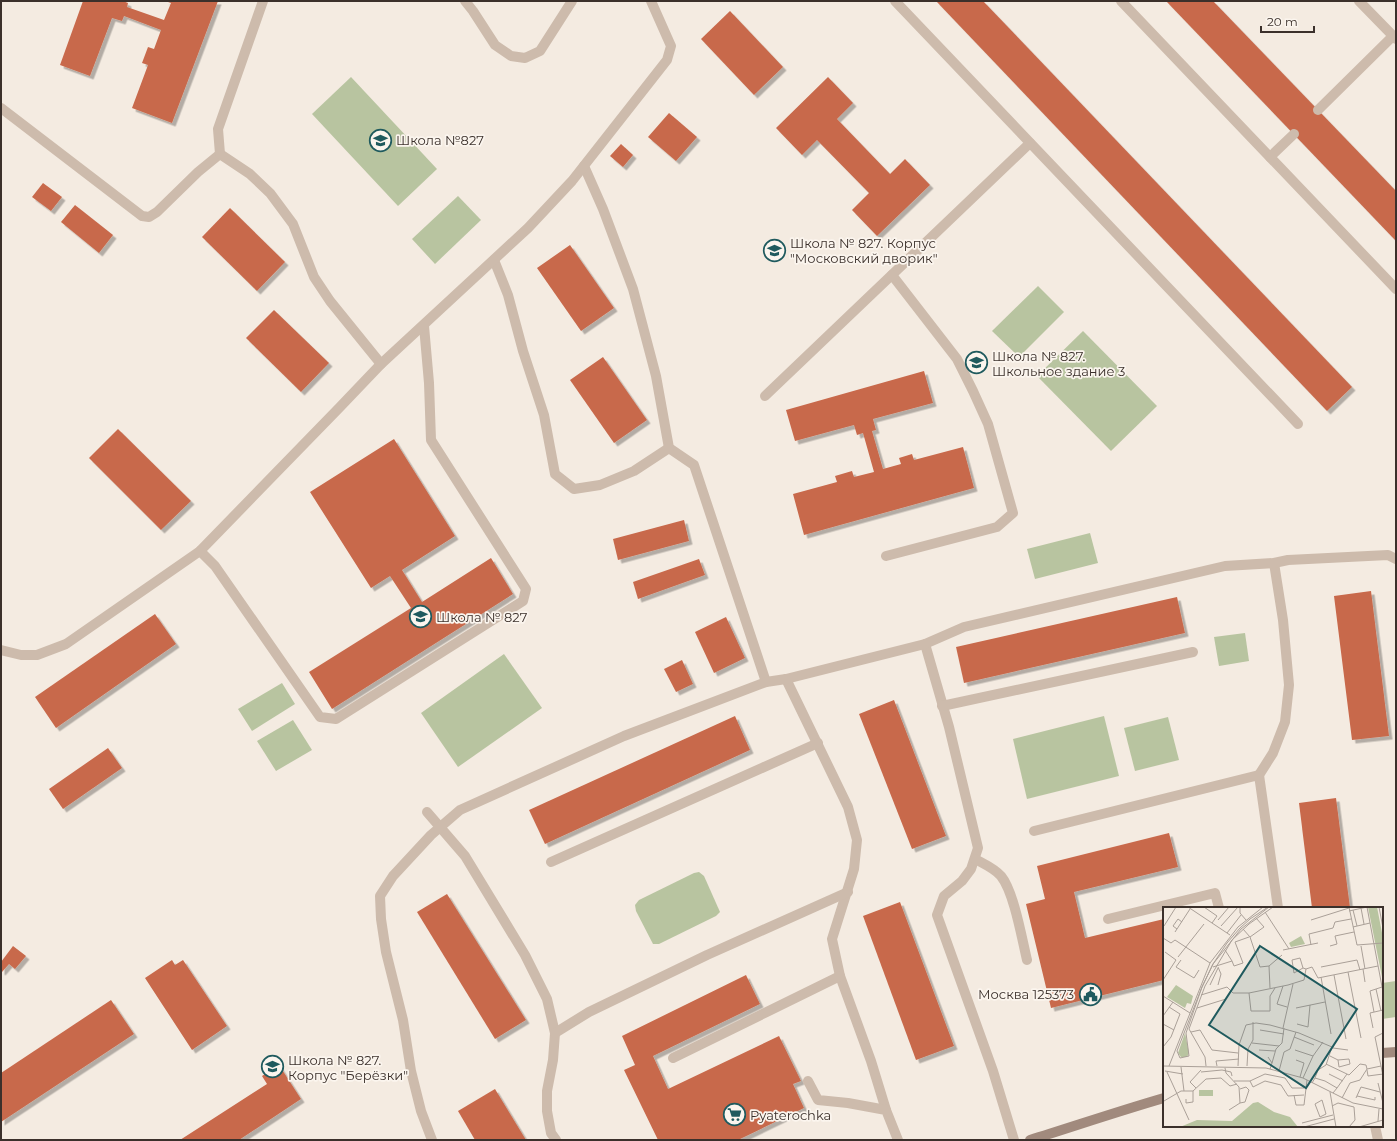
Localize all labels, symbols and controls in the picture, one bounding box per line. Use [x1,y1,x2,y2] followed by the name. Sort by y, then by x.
[1261,8,1314,34] scale bar
[1267,14,1298,29] text: 20 m
[367,127,393,153] school or university icon: Школа №827
[396,132,484,148] place label: Школа №827
[790,235,938,266] place label: Школа № 827. Корпус "Московский дворик"
[761,237,787,263] school or university icon: Школа № 827. Корпус "Московский дворик"
[992,348,1125,379] place label: Школа № 827. Школьное здание 3
[964,350,990,376] school or university icon: Школа № 827. Школьное здание 3
[407,604,433,630] school or university icon: Школа № 827
[436,609,528,625] place label: Школа № 827
[1163,907,1383,1127] inset map
[1077,981,1103,1007] public building icon: Москва 125373
[978,986,1074,1002] place label: Москва 125373
[288,1052,408,1083] place label: Школа № 827. Корпус "Берёзки"
[260,1054,286,1080] school or university icon: Школа № 827. Корпус "Берёзки"
[722,1102,748,1128] supermarket icon: Pyaterochka
[750,1107,831,1123] place label: Pyaterochka

